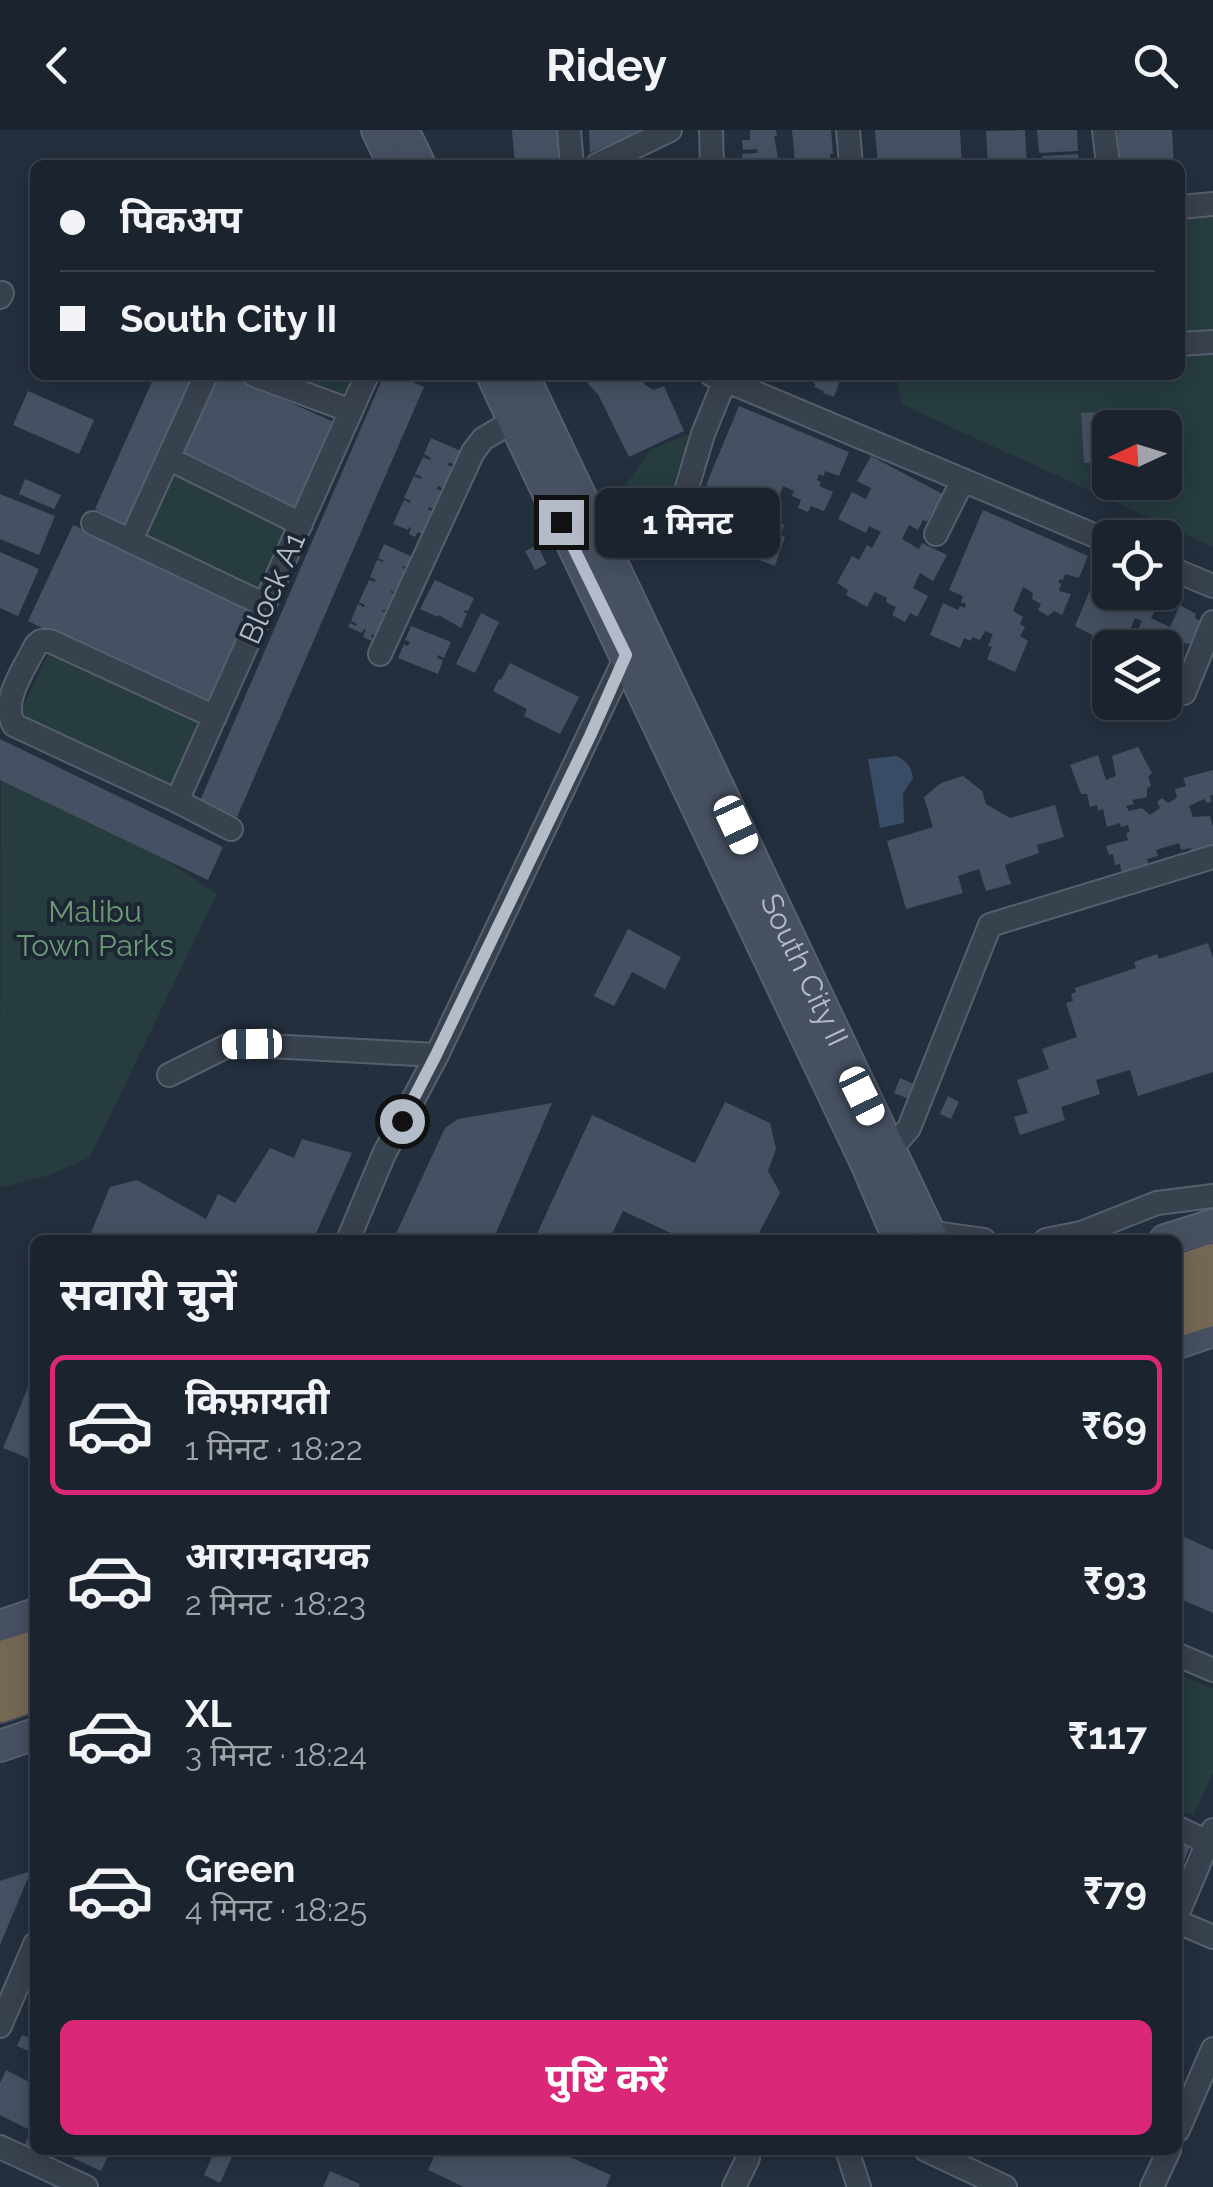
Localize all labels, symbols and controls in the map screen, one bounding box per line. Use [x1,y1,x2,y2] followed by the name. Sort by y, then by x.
[30,38,85,93] icon: back
[1128,38,1183,93] icon: search
[546,39,667,92] text: Ridey
[120,197,242,242] text: पिकअप
[120,296,337,341] text: South City II
[1092,410,1182,500] north arrow
[1092,410,1182,720] map controls
[596,487,781,557] callout: 1 मिनट
[539,500,584,545] route end
[642,504,733,541] text: 1 मिनट
[1092,520,1182,610] button: locate
[232,527,312,649] street label: Block A1
[1092,630,1182,720] button: layers
[710,791,762,859] car
[754,888,856,1051] street label: South City II
[16,894,174,963] park label: Malibu Town Parks
[222,1028,282,1060] car
[835,1062,889,1130] car
[380,1099,425,1144] route start
[60,1268,236,1321] text: सवारी चुनें
[185,1378,329,1423] text: किफ़ायती
[65,1380,155,1470] icon: car
[1081,1403,1147,1448] text: ₹69
[185,1430,363,1467] text: 1 मिनट · 18:22
[185,1533,369,1578] text: आरामदायक
[65,1535,155,1625] icon: car
[1083,1558,1147,1603] text: ₹93
[185,1585,366,1622] text: 2 मिनट · 18:23
[65,1690,155,1780] icon: car
[185,1691,232,1736] text: XL
[1068,1713,1147,1758] text: ₹117
[185,1736,367,1773] text: 3 मिनट · 18:24
[65,1845,155,1935] icon: car
[185,1846,295,1891] text: Green
[1083,1868,1147,1913] text: ₹79
[185,1891,367,1928] text: 4 मिनट · 18:25
[60,2020,1152,2135] button: पुष्टि करें

